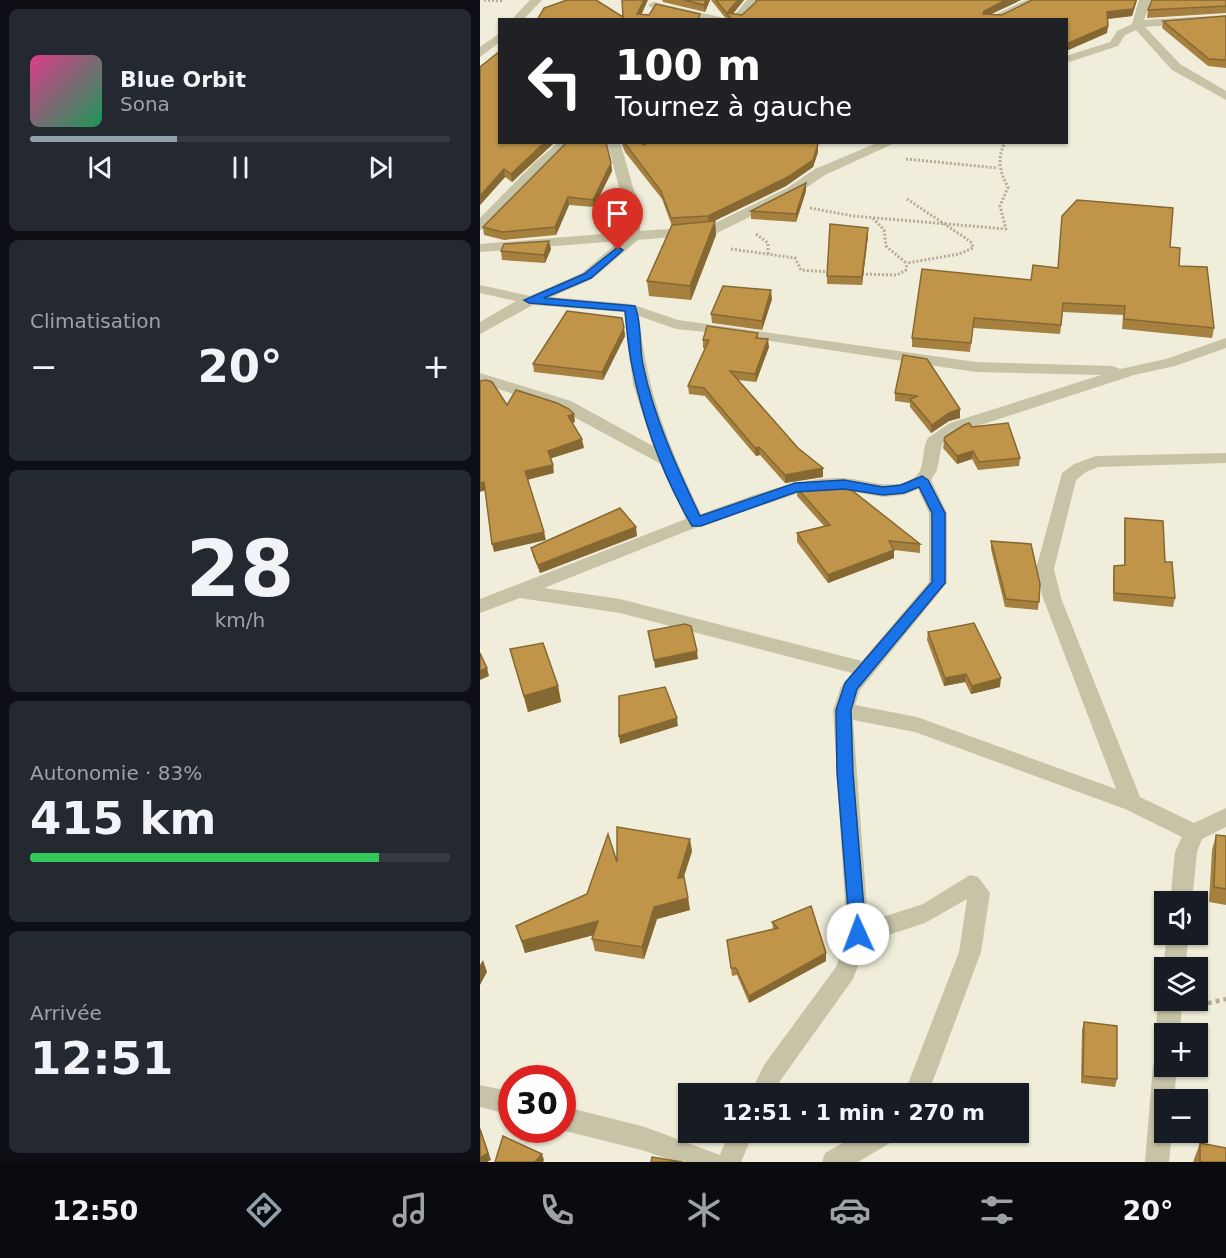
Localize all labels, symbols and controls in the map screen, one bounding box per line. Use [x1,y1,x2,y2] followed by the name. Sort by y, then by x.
[615,41,761,90] text: 100 m
[516,42,594,120] icon: left
[120,67,246,92] text: Blue Orbit
[615,91,852,122] text: Tournez à gauche
[120,92,170,116] text: Sona
[84,151,117,184] icon: previous
[224,151,257,184] icon: pause
[364,151,397,184] icon: next
[592,188,643,250] pin
[601,197,634,230] icon: arrive
[30,309,161,333] text: Climatisation
[197,340,283,393] text: 20°
[30,347,58,386] text: −
[422,347,450,386] text: +
[186,524,294,614] text: 28
[215,608,265,632] text: km/h
[30,761,202,785] text: Autonomie · 83%
[30,792,216,845] text: 415 km
[1154,891,1208,1143] map controls
[1154,891,1208,945] button: sound
[826,902,890,966] position arrow
[1154,957,1208,1011] button: layers
[30,1001,102,1025] text: Arrivée
[1154,1023,1208,1077] button: +
[30,1032,173,1085] text: 12:51
[498,1065,576,1143] speed limit sign: 30
[1154,1089,1208,1143] button: −
[722,1100,985,1125] text: 12:51 · 1 min · 270 m
[243,1189,285,1231] icon: directions
[389,1189,431,1231] icon: music
[536,1189,578,1231] icon: phone
[683,1189,725,1231] icon: climate
[829,1189,871,1231] icon: car
[976,1189,1018,1231] icon: filters
[52,1195,138,1226] text: 12:50
[1123,1195,1174,1226] text: 20°

